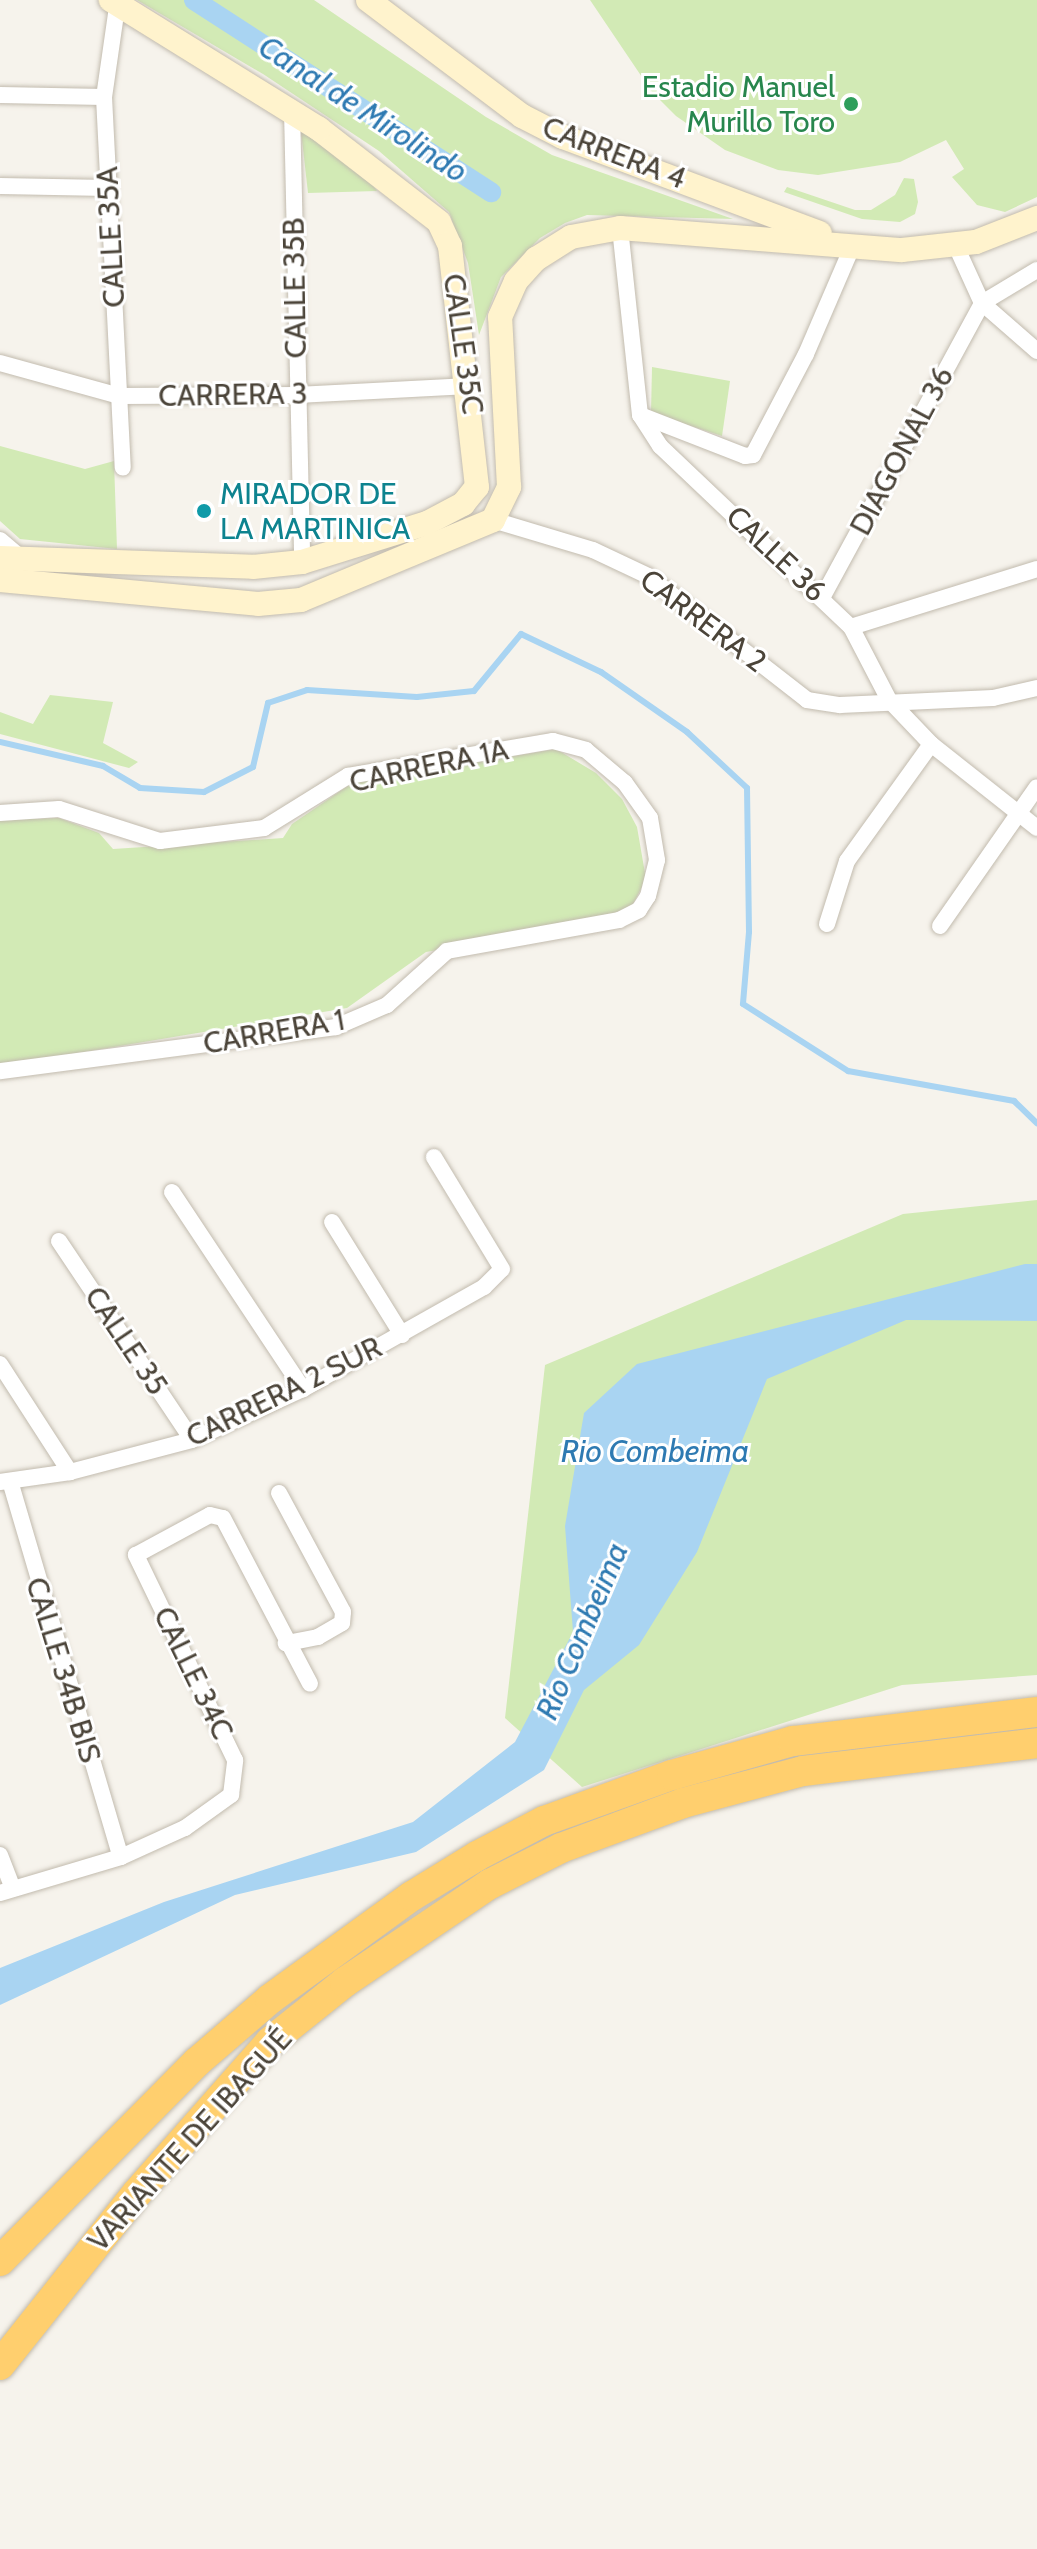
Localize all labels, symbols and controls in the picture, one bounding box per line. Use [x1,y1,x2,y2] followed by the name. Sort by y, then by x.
[251,27,475,191] water label: Canal de Mirolindo
[642,69,835,140] place label: Estadio Manuel Murillo Toro
[842,95,860,113] marker: Estadio Manuel Murillo Toro
[537,109,691,197] street label: CARRERA 4
[89,165,133,309] street label: CALLE 35A
[276,217,314,359] street label: CALLE 35B
[435,272,491,416] street label: CALLE 35C
[843,361,961,541] street label: DIAGONAL 36
[158,376,308,414] street label: CARRERA 3
[220,476,410,546] place label: MIRADOR DE LA MARTINICA
[719,499,833,609] street label: CALLE 36
[195,502,213,520] marker: MIRADOR DE LA MARTINICA
[633,562,773,680] street label: CARRERA 2
[346,732,512,800] street label: CARRERA 1A
[201,1002,347,1062] street label: CARRERA 1
[77,1280,175,1402] street label: CALLE 35
[180,1329,388,1455] street label: CARRERA 2 SUR
[561,1432,749,1470] water label: Rio Combeima
[528,1537,636,1725] water label: Río Combeima
[18,1573,108,1767] street label: CALLE 34B BIS
[146,1601,240,1745] street label: CALLE 34C
[80,2021,300,2259] street label: VARIANTE DE IBAGUÉ

